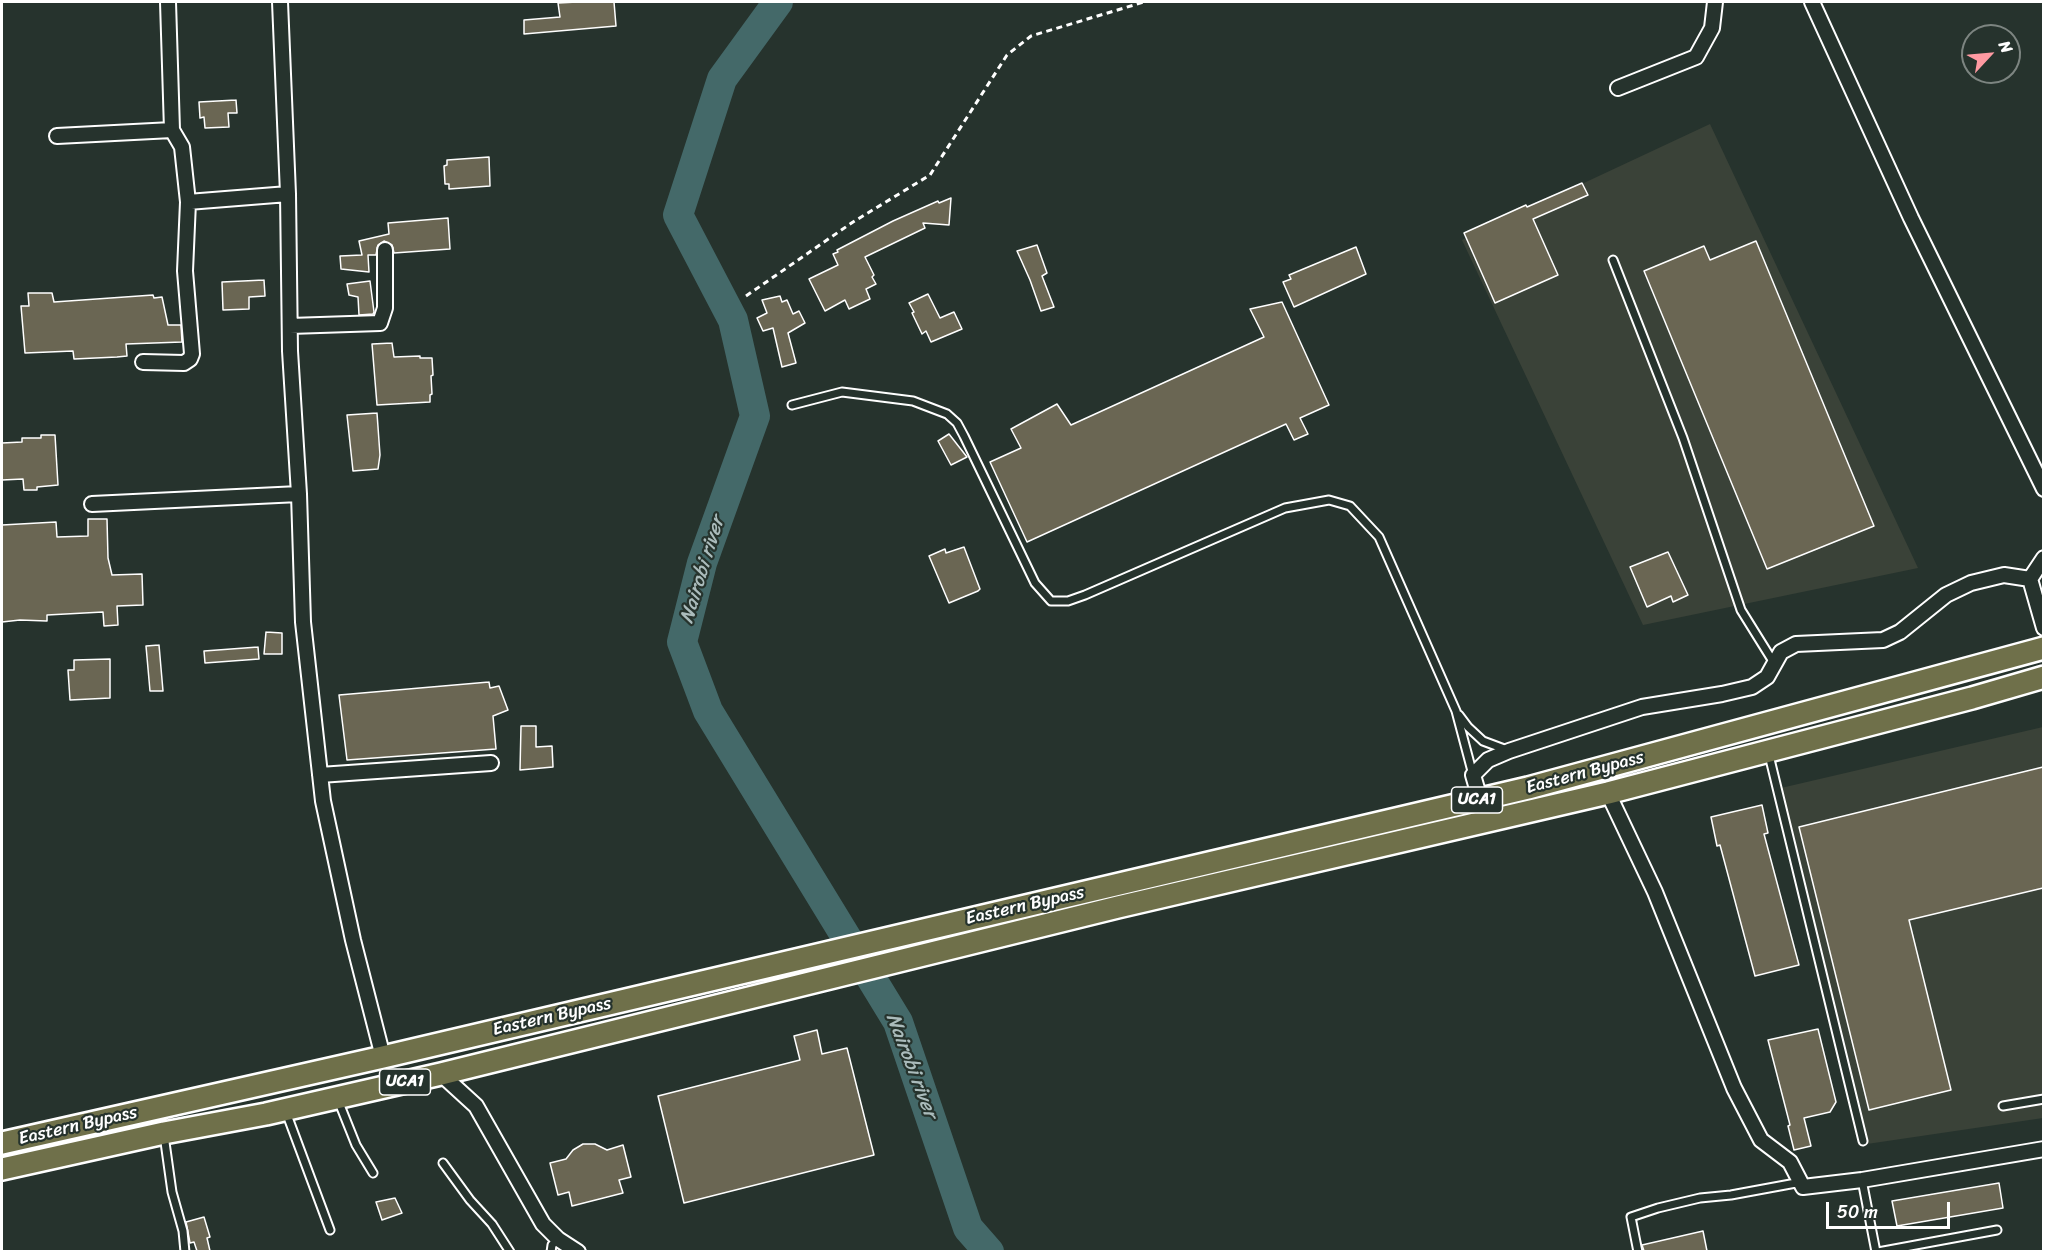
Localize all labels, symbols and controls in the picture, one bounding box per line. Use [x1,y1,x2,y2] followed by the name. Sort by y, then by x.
[1961,24,2021,84] north arrow
[1990,35,2021,58] text: N
[675,514,731,626] water label: Nairobi river
[1524,747,1646,799] street label: Eastern Bypass
[1452,787,1502,813] road number: UCA1
[964,882,1086,930] street label: Eastern Bypass
[491,993,613,1041] street label: Eastern Bypass
[880,1010,942,1122] water label: Nairobi river
[380,1069,430,1095] road number: UCA1
[17,1102,139,1150] street label: Eastern Bypass
[1829,1190,1954,1228] scale bar
[1837,1196,1878,1228] text: 50 m

